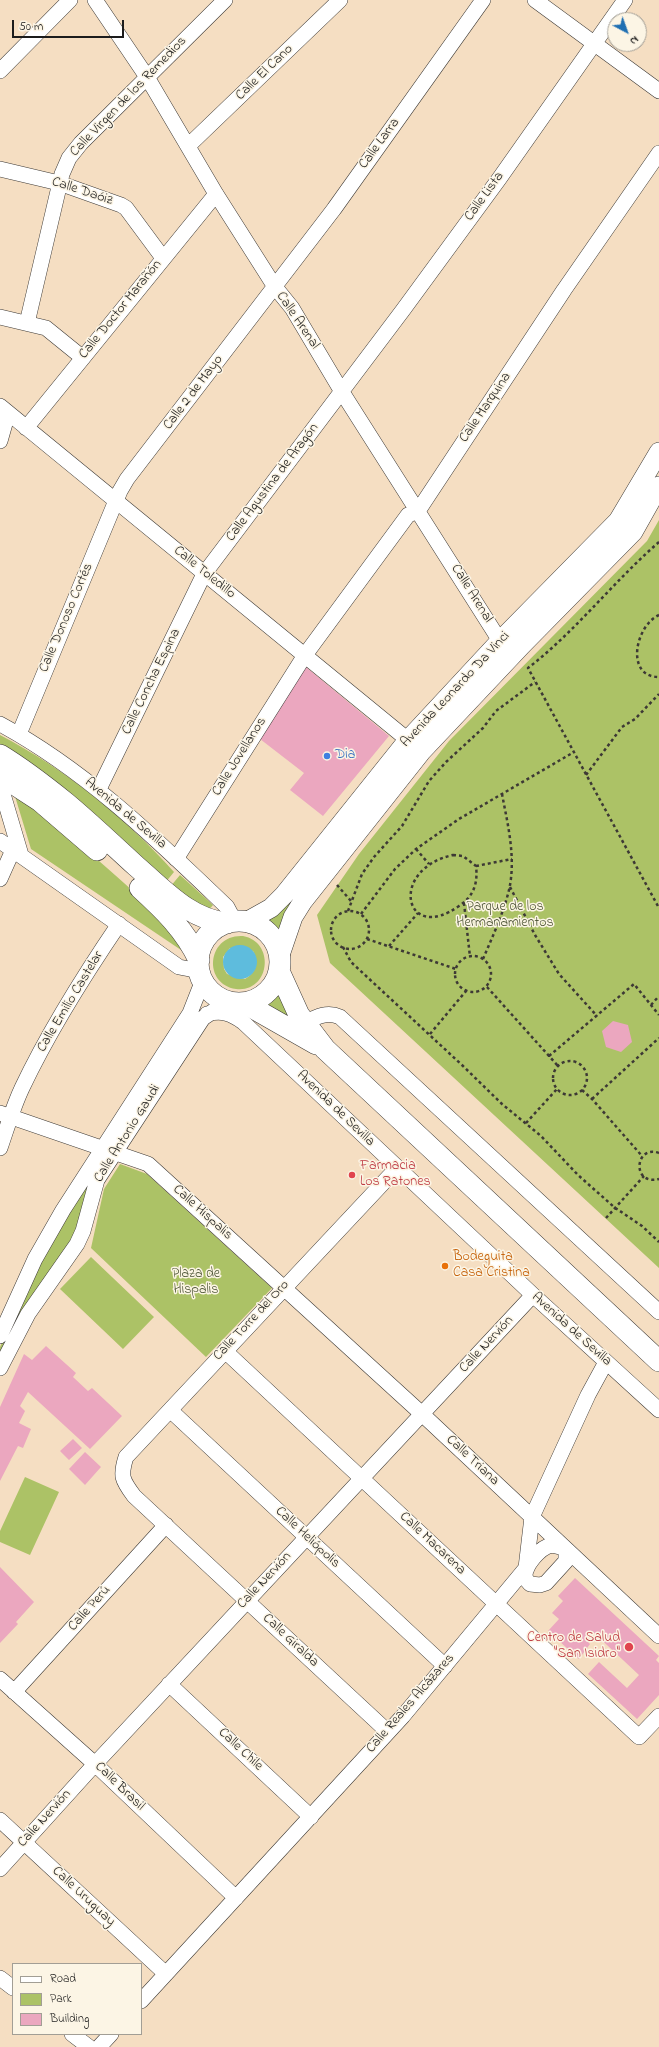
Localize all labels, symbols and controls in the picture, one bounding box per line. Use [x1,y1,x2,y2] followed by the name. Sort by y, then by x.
[14,12,126,38] scale bar
[607,12,647,52] north arrow
[19,18,43,36] text: 50 m
[626,32,642,49] text: N
[67,33,191,161] street label: Calle Virgen de los Remedios
[233,41,297,105] street label: Calle El Cano
[356,115,404,173] street label: Calle Larra
[462,169,508,225] street label: Calle Lista
[49,174,115,210] street label: Calle Daóiz
[76,257,166,363] street label: Calle Doctor Marañón
[272,289,322,353] street label: Calle Arenal
[160,352,228,434] street label: Calle 2 de Mayo
[456,370,516,446] street label: Calle Marquina
[223,421,323,545] street label: Calle Agustina de Aragón
[170,543,238,603] street label: Calle Toledillo
[36,561,98,675] street label: Calle Donoso Cortés
[446,562,496,626] street label: Calle Arenal
[119,626,185,738] street label: Calle Concha Espina
[398,629,514,751] street label: Avenida Leonardo Da Vinci
[209,715,271,799] street label: Calle Jovellanos
[335,748,355,764] place label: Dia
[322,751,332,761] marker: Dia
[80,775,170,853] street label: Avenida de Sevilla
[456,900,554,932] park label: Parque de los Hermanamientos
[34,948,108,1056] street label: Calle Emilio Castelar
[292,1067,378,1151] street label: Avenida de Sevilla
[91,1082,165,1186] street label: Calle Antonio Gaudi
[360,1159,431,1192] place label: Farmacia Los Ratones
[347,1170,357,1180] marker: Farmacia Los Ratones
[169,1182,235,1244] street label: Calle Hispalis
[453,1250,530,1282] place label: Bodeguita Casa Cristina
[440,1261,450,1271] marker: Bodeguita Casa Cristina
[172,1267,220,1300] park label: Plaza de Hispalis
[210,1277,294,1365] street label: Calle Torre del Oro
[527,1290,615,1370] street label: Avenida de Sevilla
[456,1313,518,1377] street label: Calle Nervión
[442,1432,502,1490] street label: Calle Triana
[271,1504,343,1572] street label: Calle Heliópolis
[395,1509,469,1579] street label: Calle Macarena
[234,1549,296,1613] street label: Calle Nervión
[65,1583,115,1635] street label: Calle Perú
[258,1611,322,1671] street label: Calle Giralda
[527,1631,620,1664] place label: Centro de Salud "San Isidro"
[623,1641,635,1653] marker: Centro de Salud "San Isidro"
[363,1651,459,1757] street label: Calle Reales Alcázares
[214,1725,266,1775] street label: Calle Chile
[90,1759,148,1815] street label: Calle Brasil
[15,1787,75,1851] street label: Calle Nervión
[48,1863,118,1931] street label: Calle Uruguay
[12,1963,142,2035] legend
[50,1970,76,1988] text: Road
[50,1990,72,2008] text: Park
[50,2010,89,2028] text: Building

